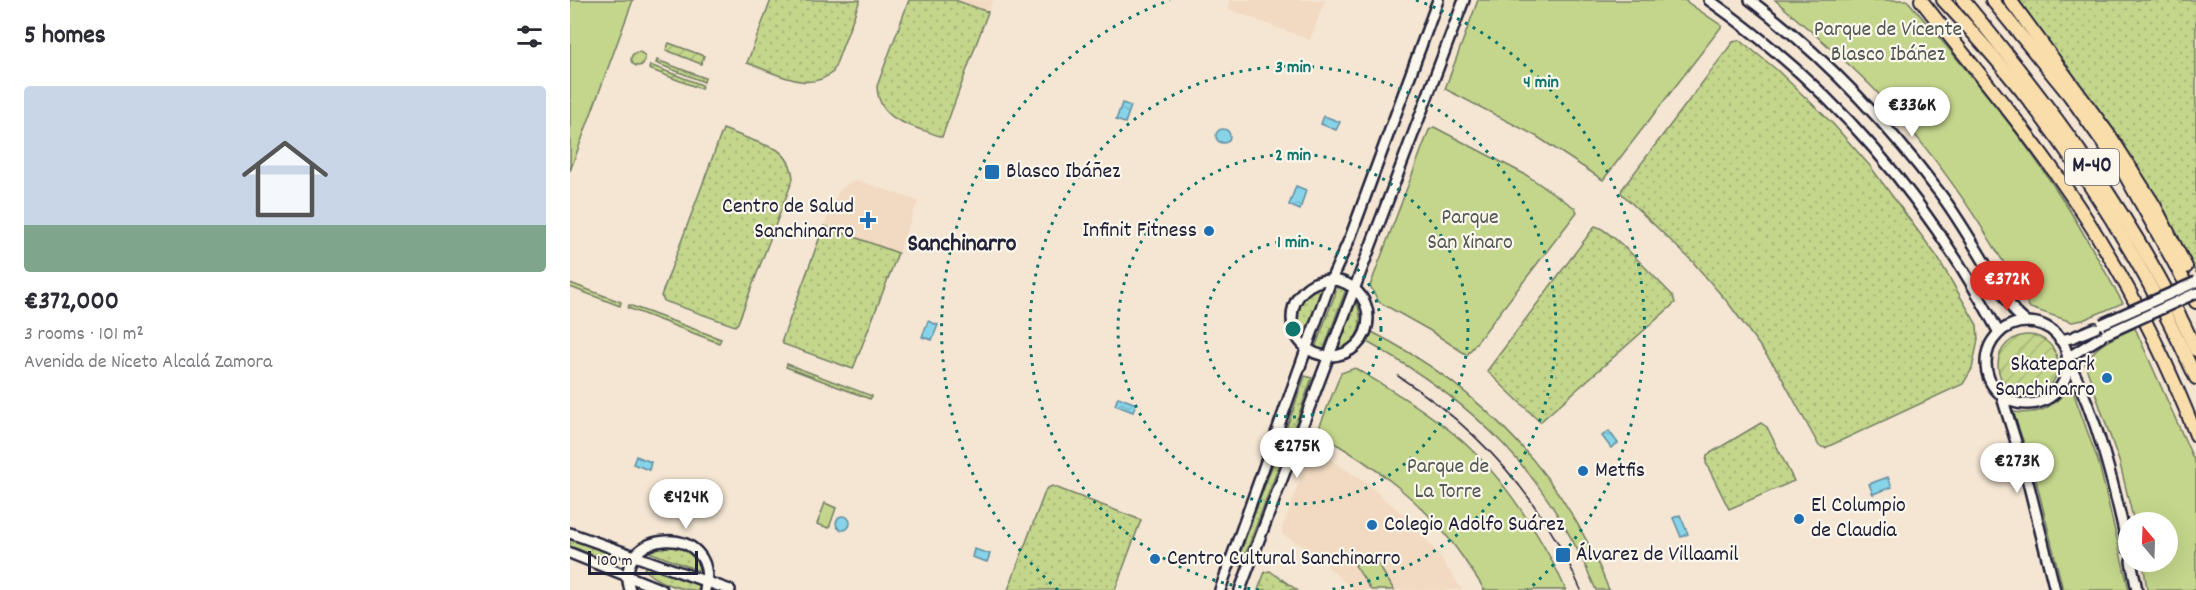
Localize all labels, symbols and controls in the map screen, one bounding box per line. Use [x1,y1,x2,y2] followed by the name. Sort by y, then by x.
[1814,15,1962,71] park label: Parque de Vicente Blasco Ibáñez
[24,18,106,55] text: 5 homes
[513,20,546,53] icon: filters
[1275,56,1311,81] text: 3 min
[1523,71,1559,96] text: 4 min
[1870,87,1954,138] pin: €336K
[1888,92,1936,120] text: €336K
[231,125,339,233] icon: home
[1275,144,1311,169] text: 2 min
[2065,149,2119,185] road number: M-40
[1006,157,1121,188] place label: Blasco Ibáñez
[983,163,1001,181] marker: Blasco Ibáñez
[722,192,854,248] place label: Centro de Salud Sanchinarro
[1427,203,1513,259] park label: Parque San Xinaro
[859,211,877,229] marker: Centro de Salud Sanchinarro
[1082,216,1197,247] place label: Infinit Fitness
[1202,224,1216,238] marker: Infinit Fitness
[908,228,1017,262] district label: Sanchinarro
[1277,231,1309,256] text: 1 min
[1965,261,2049,312] pin: €372K
[1984,266,2030,294] text: €372K
[24,284,119,321] text: €372,000
[1283,319,1303,339] centre of rings
[24,321,144,349] text: 3 rooms · 101 m²
[24,349,272,377] text: Avenida de Niceto Alcalá Zamora
[1995,350,2095,406] place label: Skatepark Sanchinarro
[2100,371,2114,385] marker: Skatepark Sanchinarro
[1255,428,1339,479] pin: €275K
[1274,433,1320,461] text: €275K
[1975,443,2059,494] pin: €273K
[1994,448,2040,476] text: €273K
[1407,452,1489,508] park label: Parque de La Torre
[1595,456,1645,487] place label: Metfis
[1576,464,1590,478] marker: Metfis
[644,479,728,530] pin: €424K
[663,484,709,512] text: €424K
[1811,491,1906,547] place label: El Columpio de Claudia
[1384,510,1565,541] place label: Colegio Adolfo Suárez
[1792,512,1806,526] marker: El Columpio de Claudia
[2118,512,2178,572] north arrow
[2118,512,2178,572] map controls
[1365,518,1379,532] marker: Colegio Adolfo Suárez
[1576,540,1738,571] place label: Álvarez de Villaamil
[1167,544,1401,575] place label: Centro Cultural Sanchinarro
[1554,546,1572,564] marker: Álvarez de Villaamil
[588,548,698,576] scale bar
[597,550,633,573] text: 100 m
[1148,552,1162,566] marker: Centro Cultural Sanchinarro

